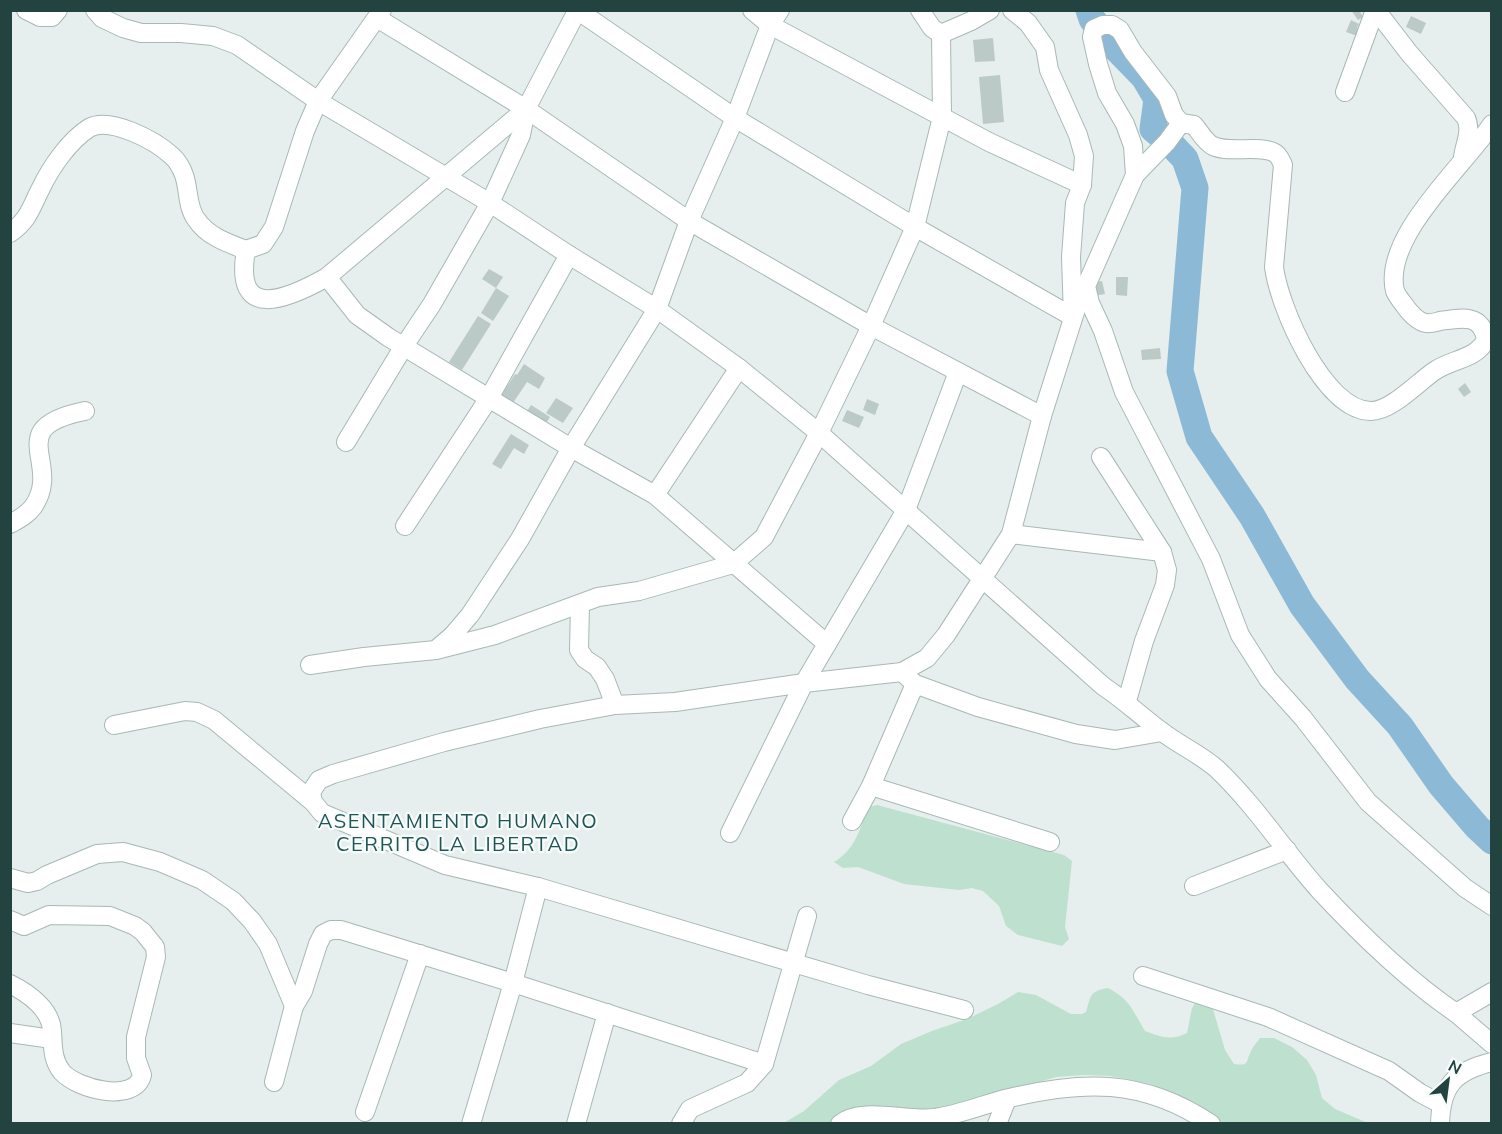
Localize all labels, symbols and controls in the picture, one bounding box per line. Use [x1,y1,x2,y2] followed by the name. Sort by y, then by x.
[318,808,598,856] district label: ASENTAMIENTO HUMANO CERRITO LA LIBERTAD
[1418,1050,1478,1110] north arrow
[1445,1055,1465,1078] text: N

